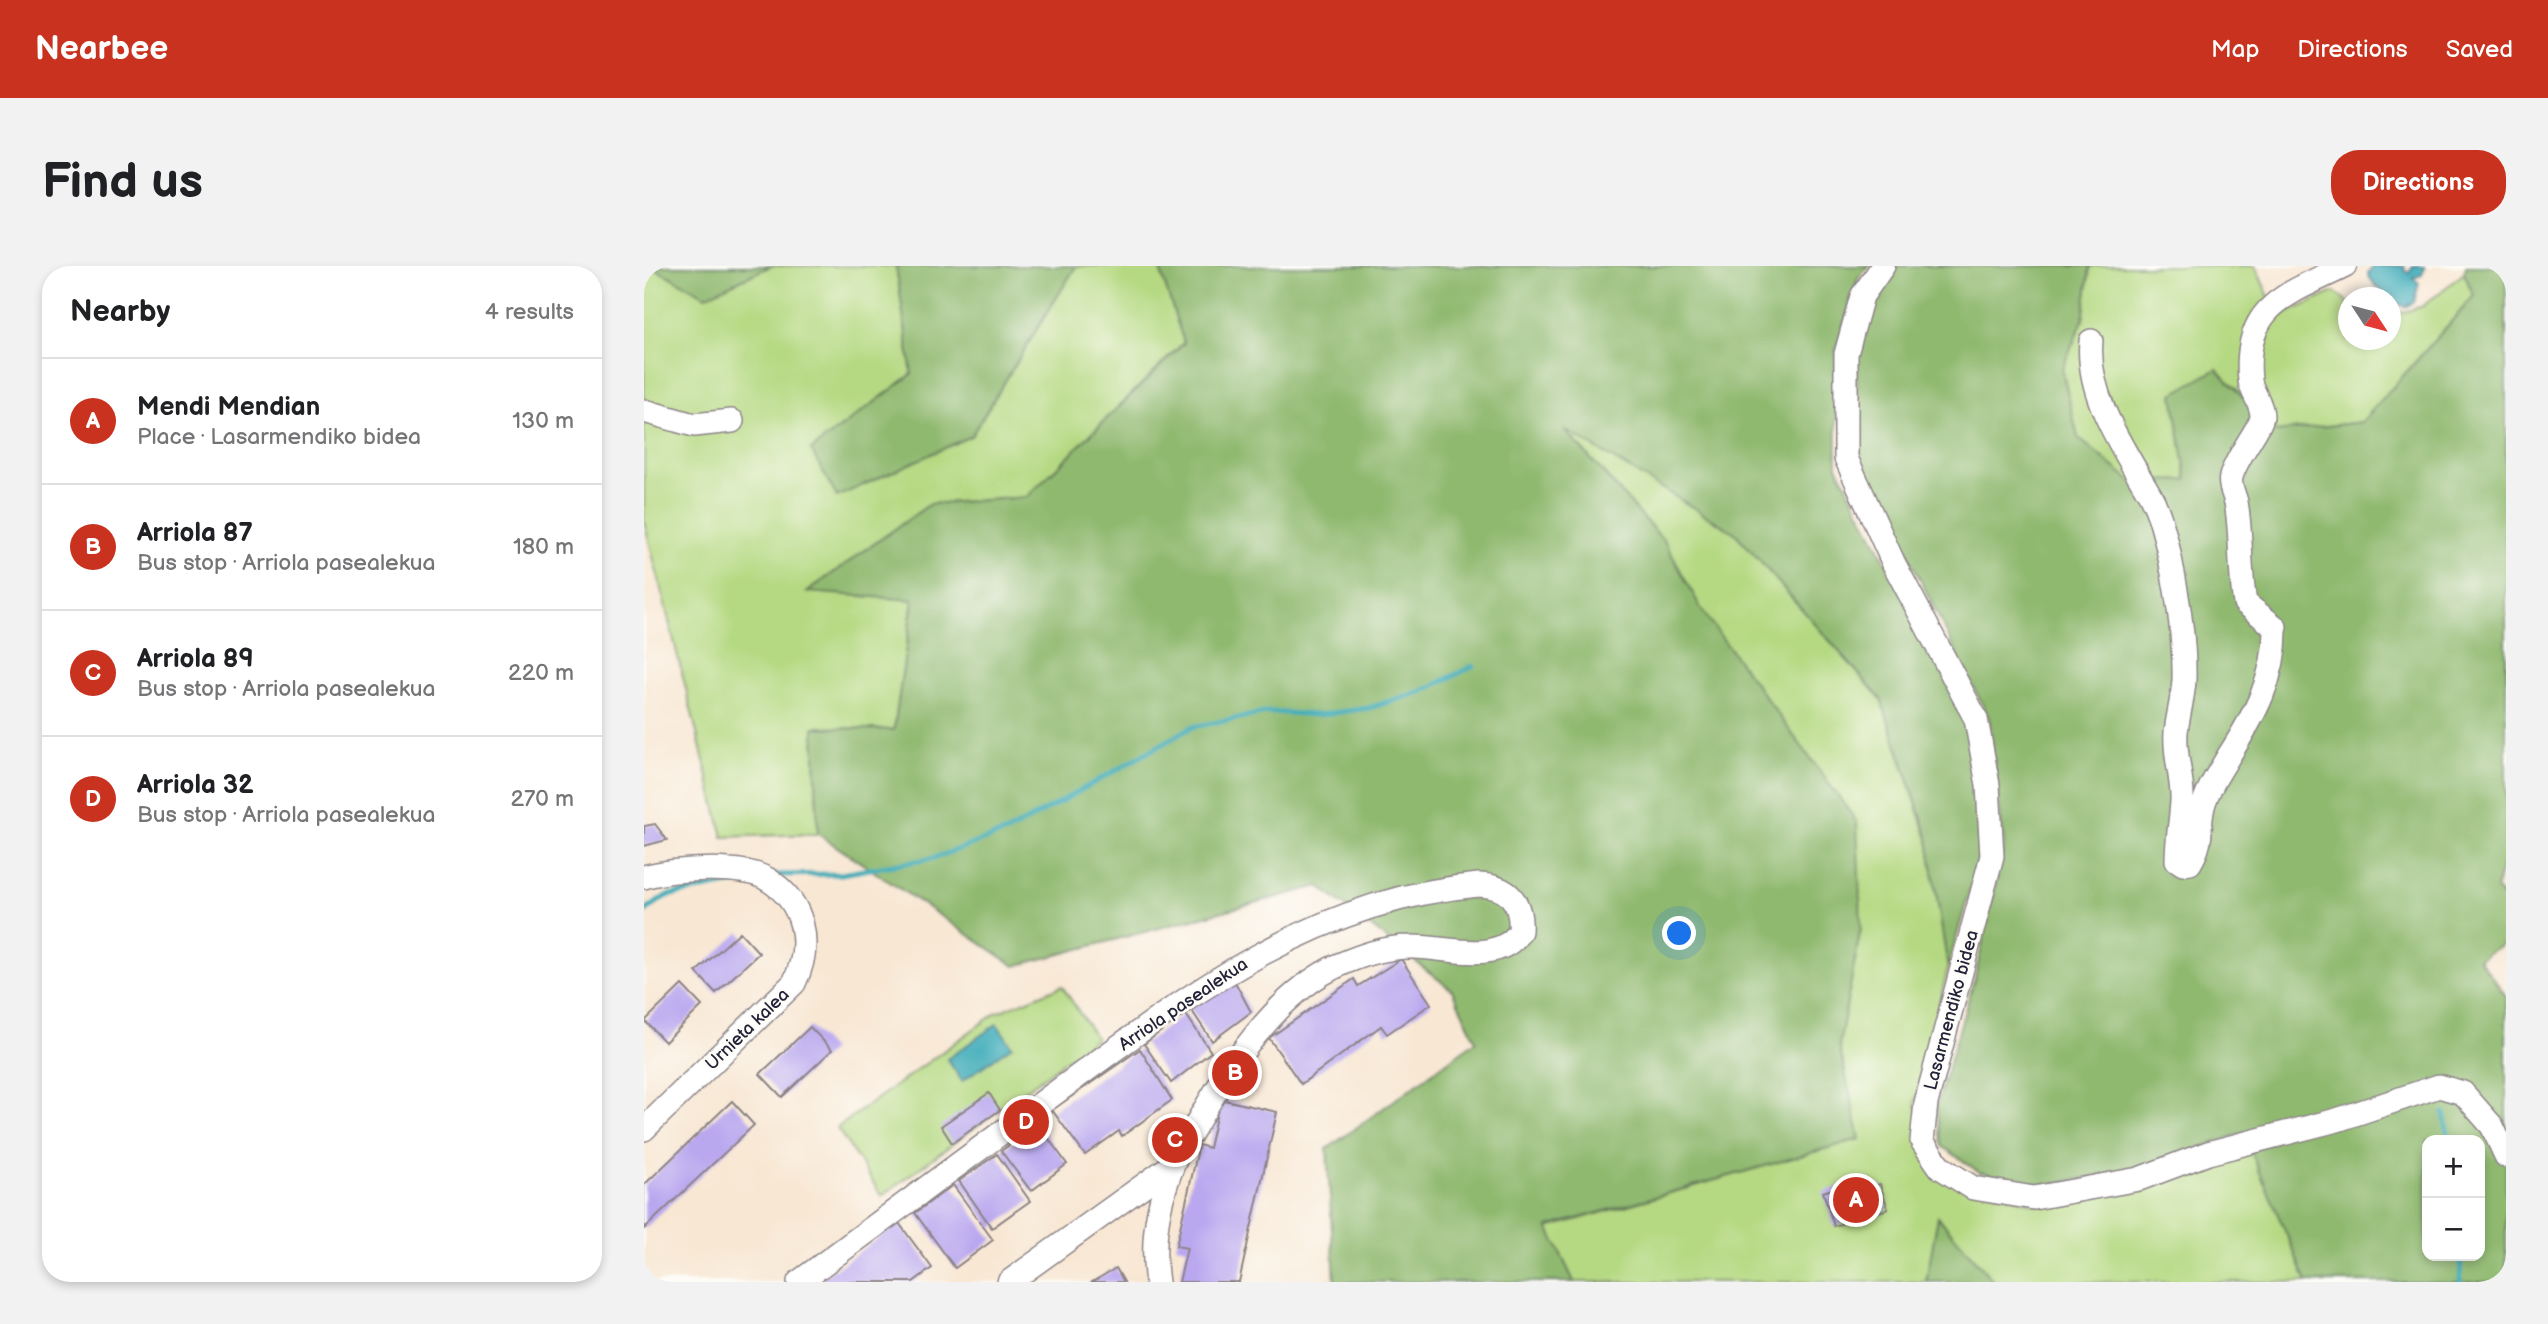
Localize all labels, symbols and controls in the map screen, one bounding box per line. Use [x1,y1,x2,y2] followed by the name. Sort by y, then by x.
[35,29,168,69] text: Nearbee
[2211,35,2259,64] text: Map
[2297,35,2408,64] text: Directions
[2446,35,2513,64] text: Saved
[2331,150,2506,215] button: Directions
[42,153,203,212] text: Find us
[2338,287,2401,350] north arrow
[70,294,170,330] text: Nearby
[485,298,574,326] text: 4 results
[137,392,320,423] text: Mendi Mendian
[86,407,100,435] text: A
[512,407,574,435] text: 130 m
[137,423,421,451] text: Place · Lasarmendiko bidea
[137,518,253,549] text: Arriola 87
[85,533,101,561] text: B
[513,533,574,561] text: 180 m
[137,549,436,577] text: Bus stop · Arriola pasealekua
[137,644,254,675] text: Arriola 89
[85,659,101,687] text: C
[508,659,574,687] text: 220 m
[137,675,436,703] text: Bus stop · Arriola pasealekua
[137,770,254,801] text: Arriola 32
[85,785,101,813] text: D
[510,785,574,813] text: 270 m
[137,801,436,829] text: Bus stop · Arriola pasealekua
[1662,916,1696,950] your location
[1920,928,1983,1093] street label: Lasarmendiko bidea
[1115,953,1252,1055] street label: Arriola pasealekua
[701,984,794,1074] street label: Urnieta kalea
[1212,1047,1258,1099] pin: B
[1003,1096,1049,1148] pin: D
[1152,1114,1198,1166] pin: C
[2422,1135,2485,1261] map controls
[2422,1135,2485,1198] button: +
[1833,1174,1879,1226] pin: A
[2422,1198,2485,1261] button: −

